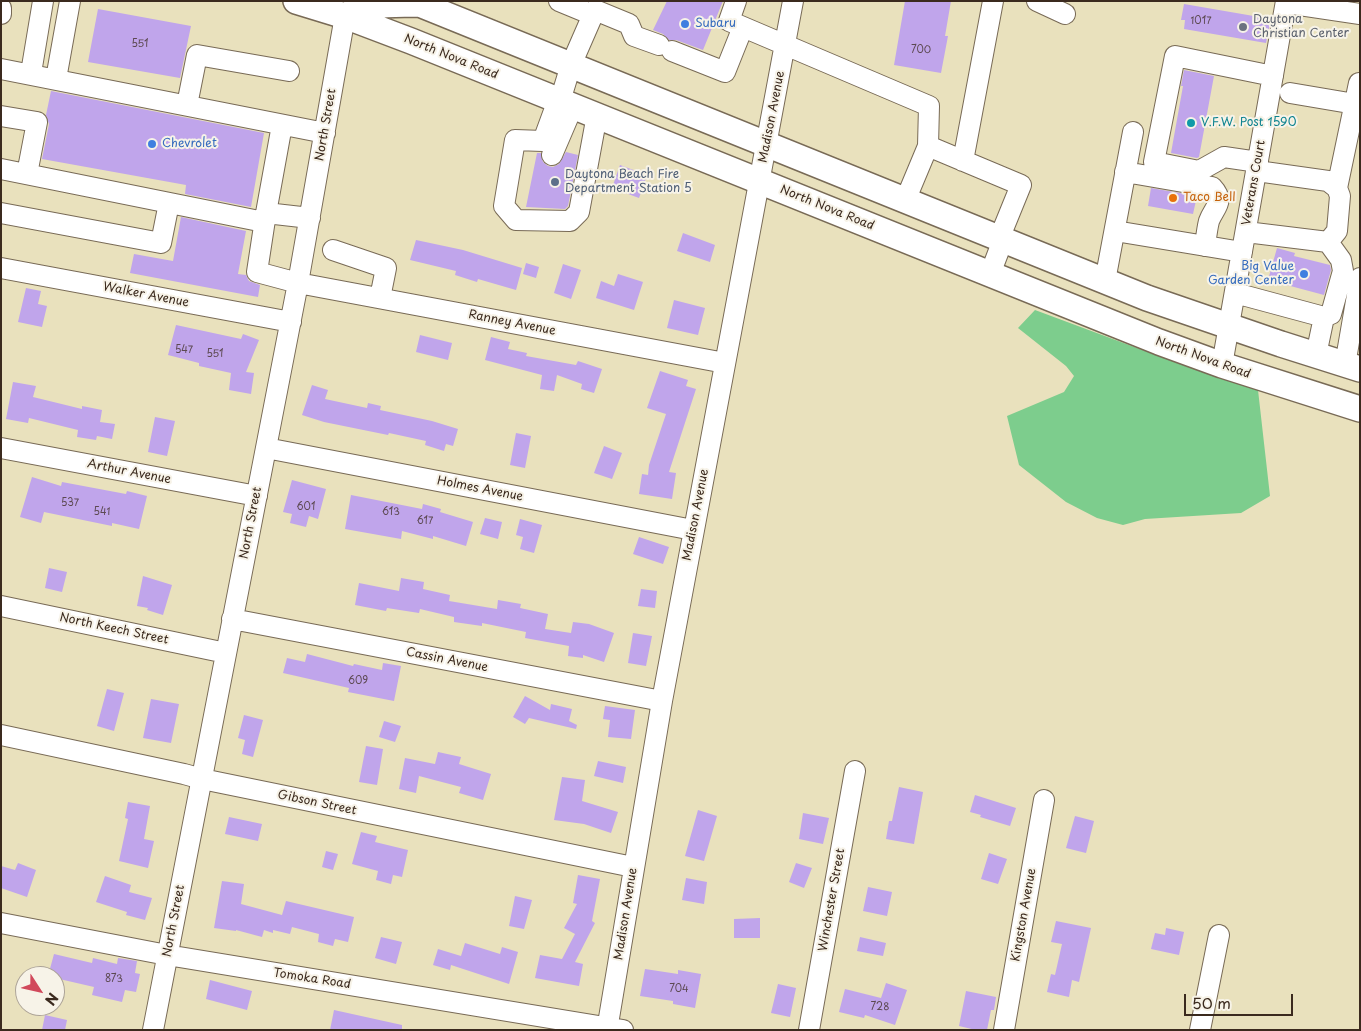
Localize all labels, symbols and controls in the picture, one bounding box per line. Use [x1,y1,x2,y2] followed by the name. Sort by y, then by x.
[1253,13,1349,41] place label: Daytona Christian Center
[1191,15,1211,27] house number: 1017
[695,17,736,31] place label: Subaru
[679,18,691,30] marker: Subaru
[1237,21,1249,33] marker: Daytona Christian Center
[402,32,500,82] street label: North Nova Road
[131,38,149,50] house number: 551
[911,44,931,56] house number: 700
[756,70,788,164] street label: Madison Avenue
[313,88,339,162] street label: North Street
[1201,116,1296,130] place label: V.F.W. Post 1590
[1185,117,1197,129] marker: V.F.W. Post 1590
[162,137,217,151] place label: Chevrolet
[146,138,158,150] marker: Chevrolet
[1239,139,1269,227] street label: Veterans Court
[565,168,692,196] place label: Daytona Beach Fire Department Station 5
[549,176,561,188] marker: Daytona Beach Fire Department Station 5
[778,183,876,233] street label: North Nova Road
[1183,191,1235,205] place label: Taco Bell
[1167,192,1179,204] marker: Taco Bell
[1208,260,1294,288] place label: Big Value Garden Center
[1298,268,1310,280] marker: Big Value Garden Center
[102,280,190,310] street label: Walker Avenue
[467,307,557,339] street label: Ranney Avenue
[1153,334,1253,382] street label: North Nova Road
[175,344,193,356] house number: 547
[206,348,224,360] house number: 551
[86,457,172,487] street label: Arthur Avenue
[680,468,712,562] street label: Madison Avenue
[436,474,524,504] street label: Holmes Avenue
[237,486,265,560] street label: North Street
[61,497,79,509] house number: 537
[297,501,315,513] house number: 601
[94,506,110,518] house number: 541
[382,506,400,518] house number: 613
[417,515,433,527] house number: 617
[58,610,170,648] street label: North Keech Street
[405,645,489,675] street label: Cassin Avenue
[348,675,368,687] house number: 609
[276,788,358,818] street label: Gibson Street
[816,847,848,953] street label: Winchester Street
[612,867,640,961] street label: Madison Avenue
[1009,867,1039,963] street label: Kingston Avenue
[160,884,188,958] street label: North Street
[15,966,65,1016] north arrow
[272,966,352,992] street label: Tomoka Road
[105,973,123,985] house number: 873
[669,983,689,995] house number: 704
[1186,984,1295,1016] scale bar
[40,989,64,1010] text: N
[1192,991,1231,1014] text: 50 m
[871,1001,889,1013] house number: 728

